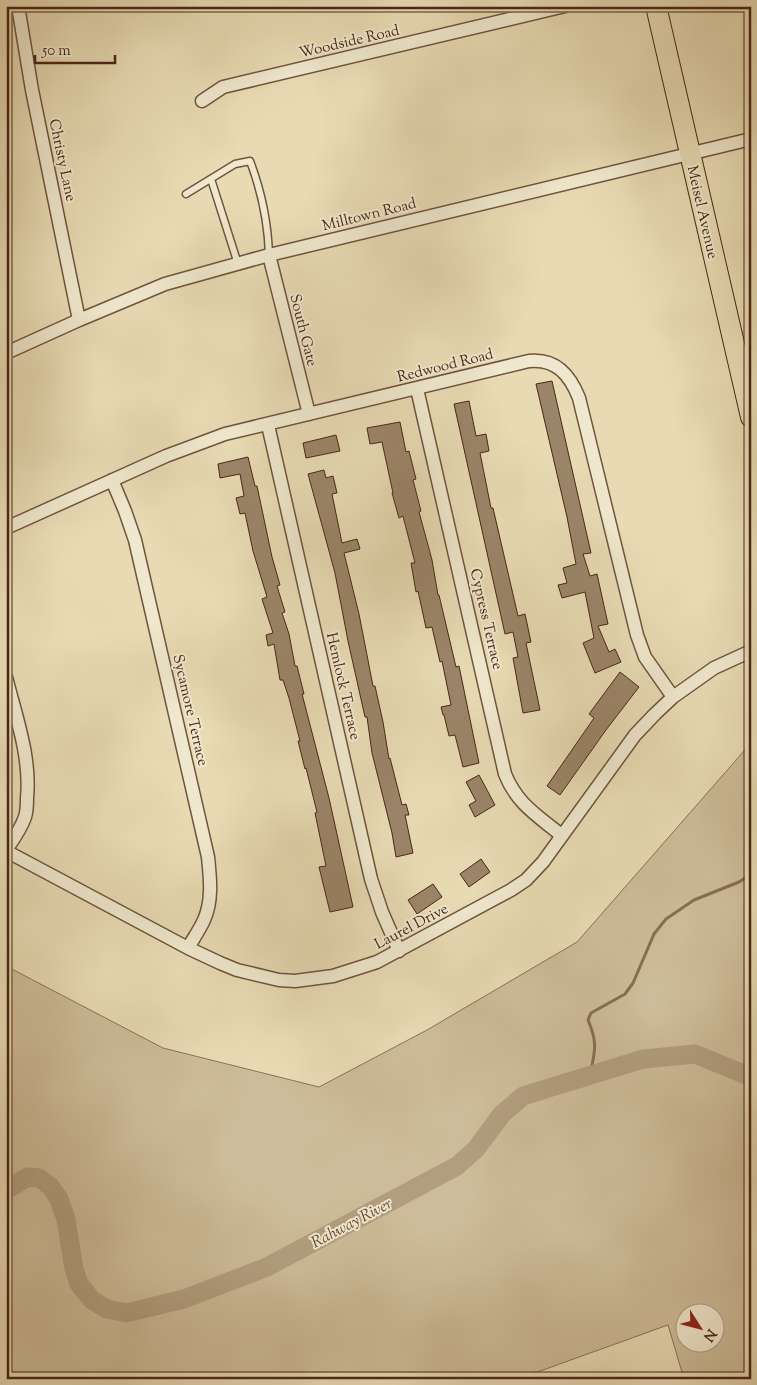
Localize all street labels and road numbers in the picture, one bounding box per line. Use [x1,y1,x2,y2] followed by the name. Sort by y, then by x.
[297,21,402,64] street label: Woodside Road
[43,117,81,204] street label: Christy Lane
[681,164,722,261] street label: Meisel Avenue
[320,194,419,237] street label: Milltown Road
[283,292,322,369] street label: South Gate
[395,344,496,389] street label: Redwood Road
[464,567,507,672] street label: Cypress Terrace
[320,631,365,742] street label: Hemlock Terrace
[166,652,213,768] street label: Sycamore Terrace
[371,899,452,955] street label: Laurel Drive

